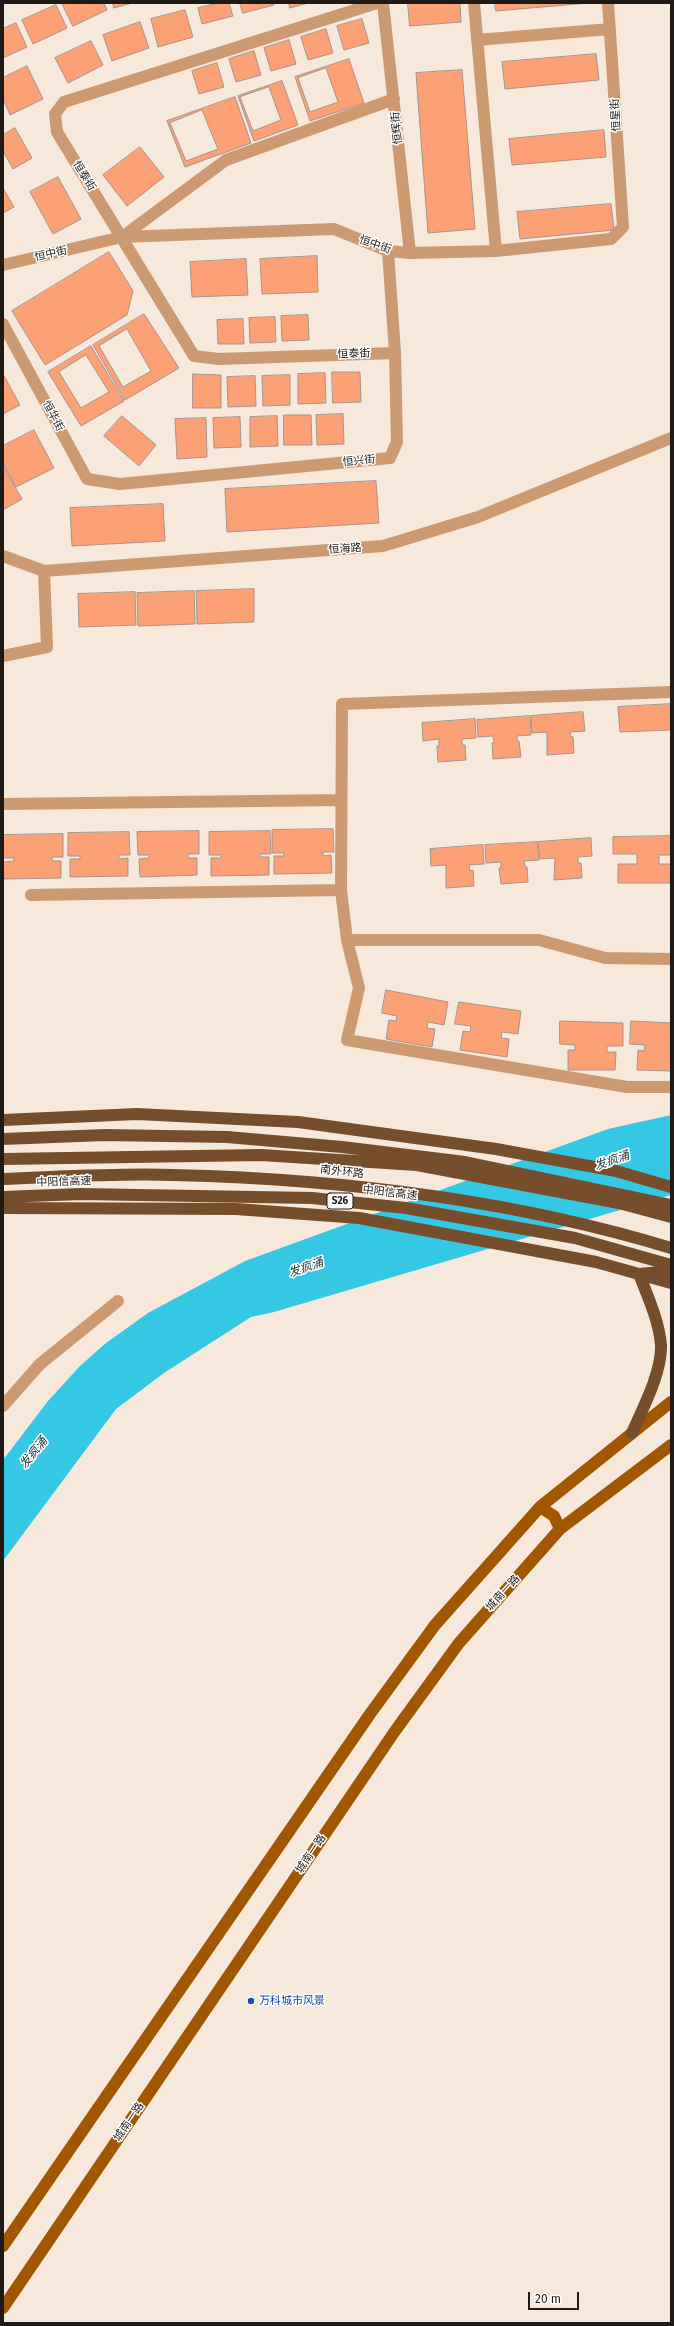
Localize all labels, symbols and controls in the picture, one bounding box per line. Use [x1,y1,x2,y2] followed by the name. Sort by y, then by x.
[608,98,624,132] street label: 恒星街
[389,111,405,145] street label: 恒辉街
[70,159,98,193] street label: 恒泰街
[357,233,393,257] street label: 恒中街
[33,244,69,264] street label: 恒中街
[337,347,371,361] street label: 恒泰街
[39,398,67,434] street label: 恒华街
[342,453,376,469] street label: 恒兴街
[328,541,362,557] street label: 恒海路
[593,1148,631,1174] water label: 发疯涌
[319,1163,365,1181] street label: 南外环路
[36,1174,92,1190] street label: 中阳信高速
[362,1183,418,1203] street label: 中阳信高速
[327,1193,353,1209] road number: S26
[287,1255,325,1281] water label: 发疯涌
[17,1434,51,1472] water label: 发疯涌
[483,1572,523,1614] street label: 城南一路
[293,1832,329,1876] street label: 城南一路
[259,1994,325,2008] place label: 万科城市风景
[246,1996,256,2006] marker: 万科城市风景
[111,2100,147,2144] street label: 城南一路
[530,2284,581,2310] scale bar
[535,2292,561,2306] text: 20 m

